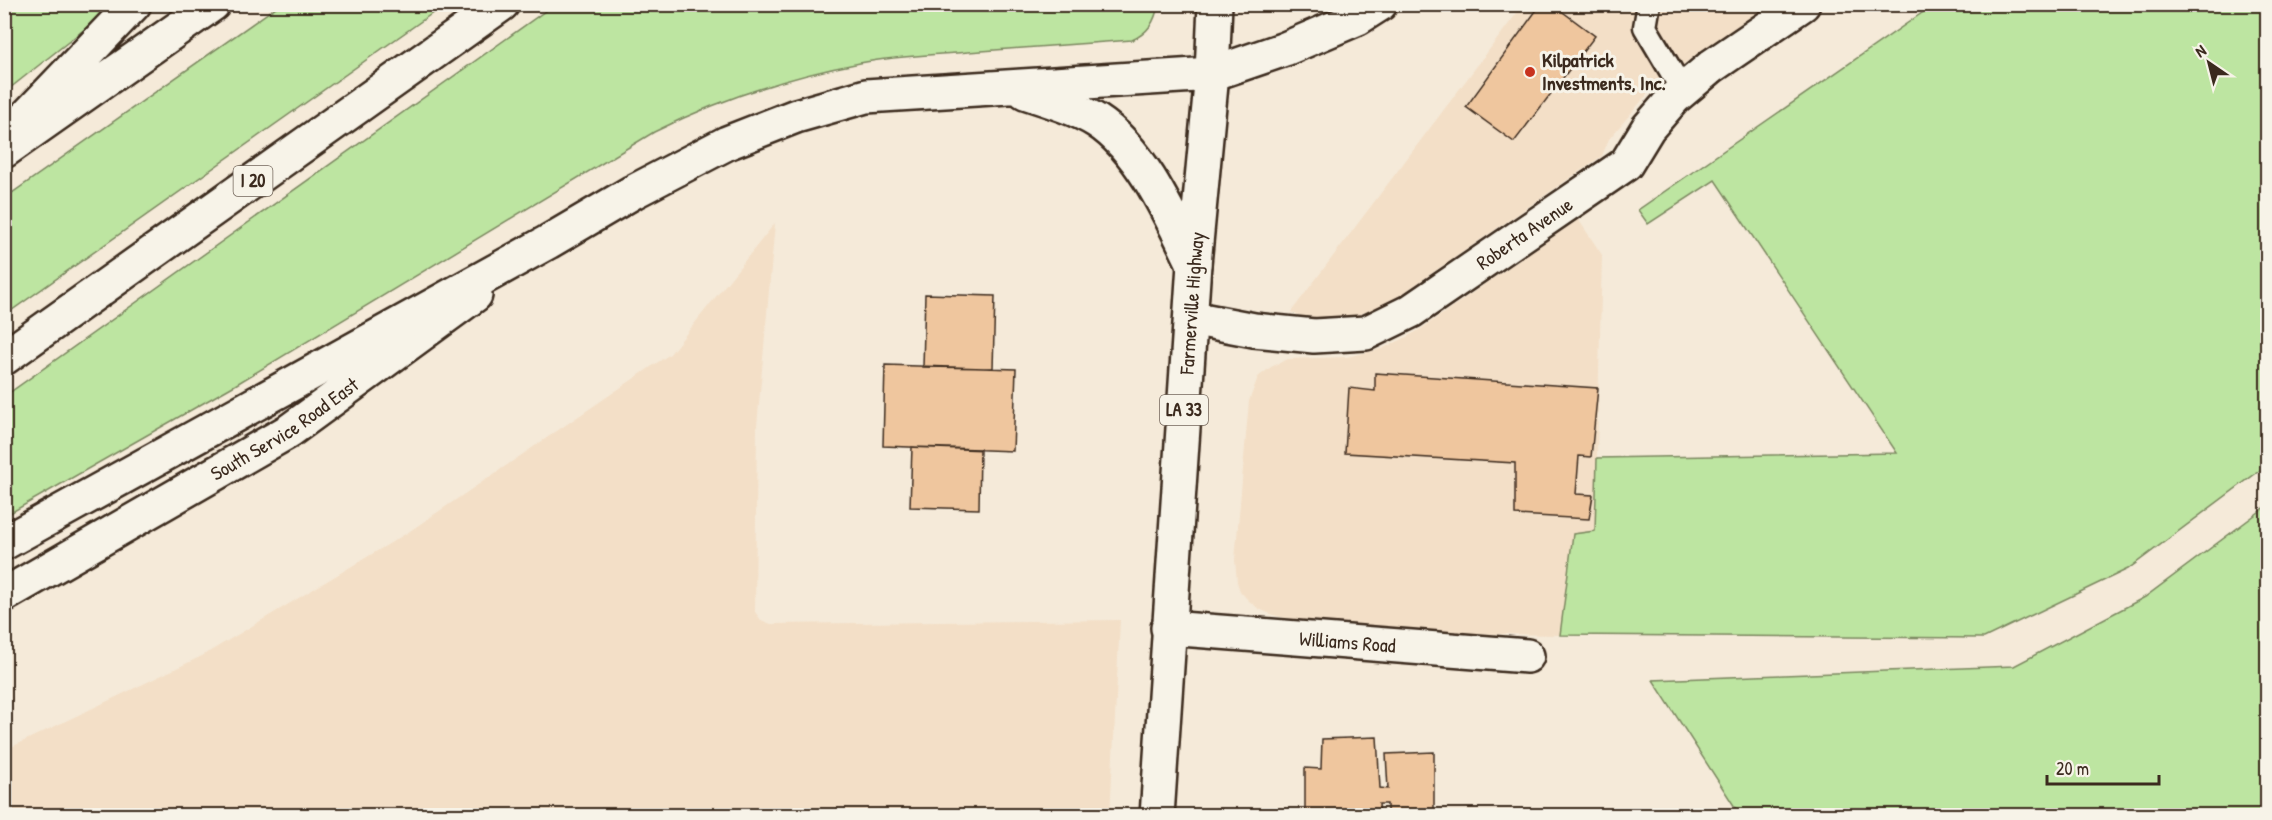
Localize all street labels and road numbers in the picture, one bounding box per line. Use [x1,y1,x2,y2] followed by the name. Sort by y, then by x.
[234,166,272,196] road number: I 20
[1471,191,1578,276] street label: Roberta Avenue
[1173,231,1210,376] street label: Farmerville Highway
[205,370,365,486] street label: South Service Road East
[1160,395,1208,425] road number: LA 33
[1298,624,1397,659] street label: Williams Road

